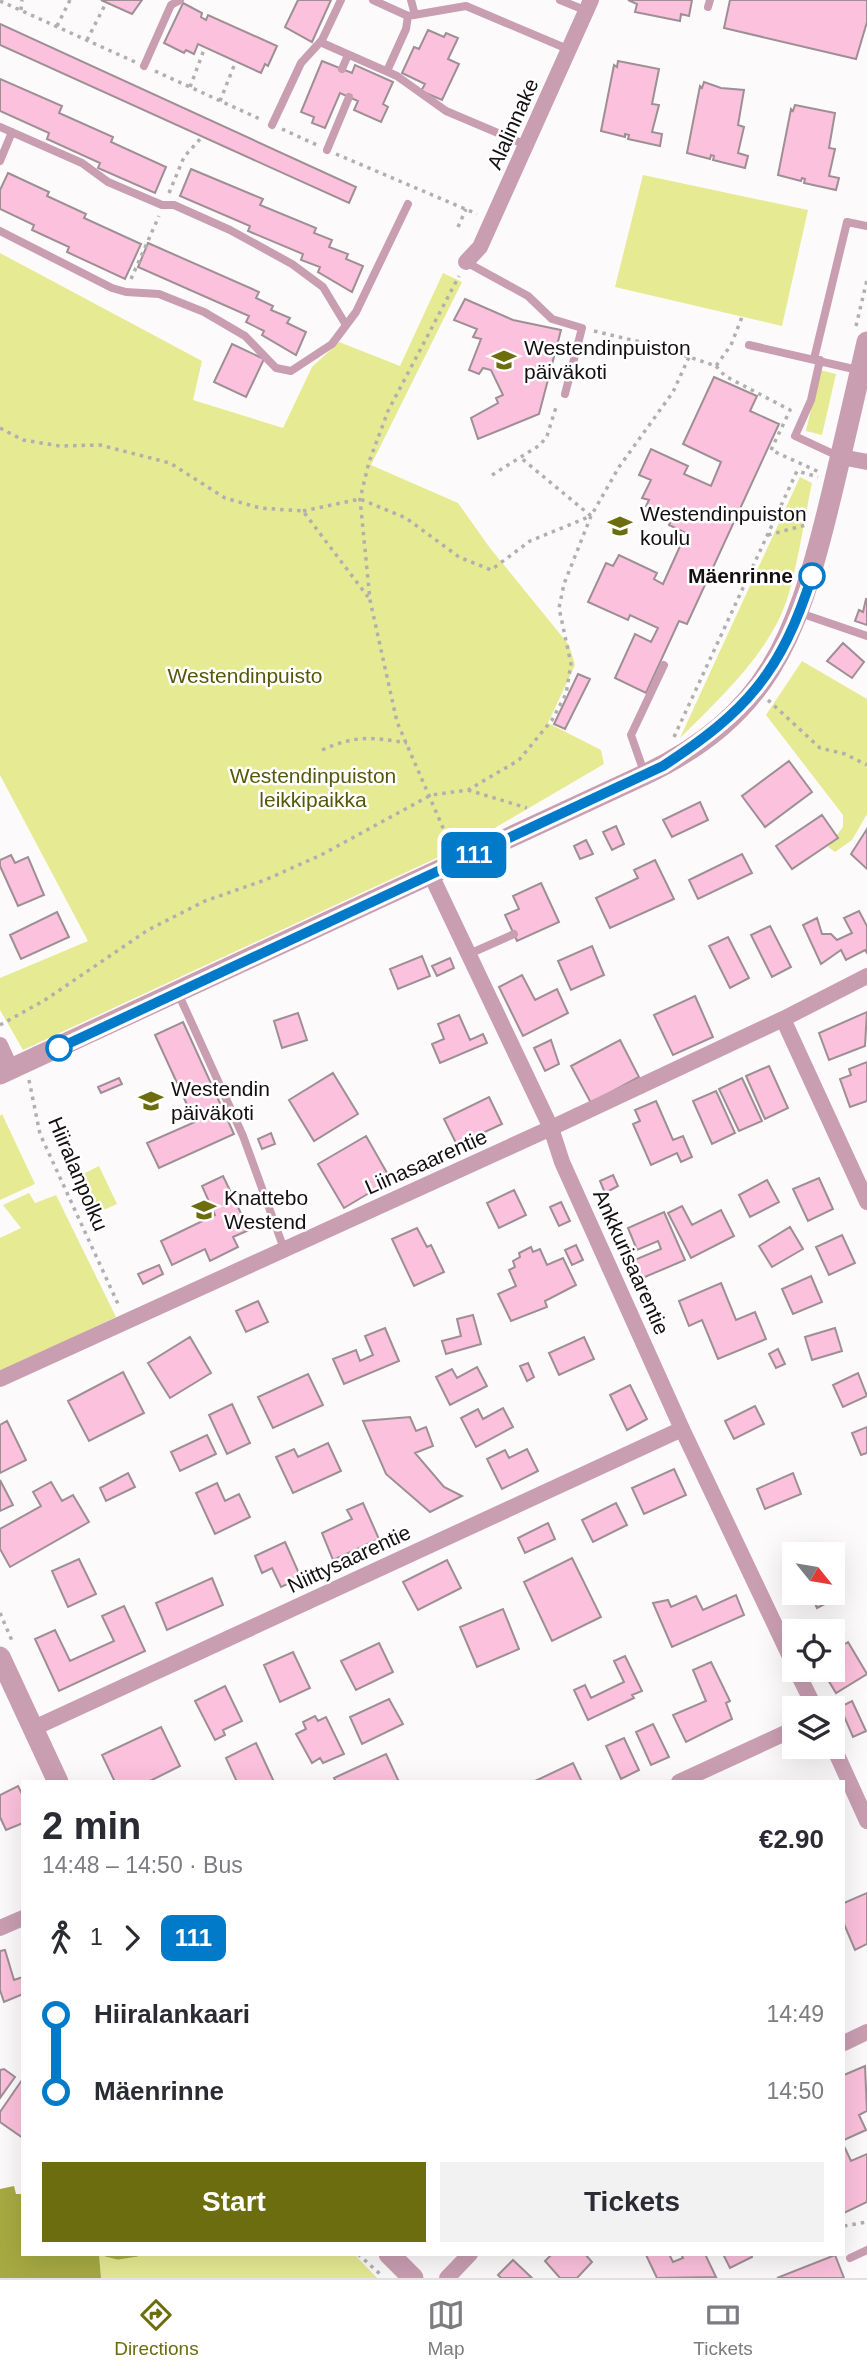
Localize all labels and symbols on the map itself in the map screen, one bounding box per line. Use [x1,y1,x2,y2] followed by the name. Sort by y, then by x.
[482,75,543,173] street label: Alalinnake
[524,336,691,383] place label: Westendinpuiston päiväkoti
[490,346,518,374] school or university icon: Westendinpuiston päiväkoti
[640,502,807,549] place label: Westendinpuiston koulu
[606,512,634,540] school or university icon: Westendinpuiston koulu
[799,563,825,589] marker: Mäenrinne
[688,564,793,587] place label: Mäenrinne
[168,664,322,687] park label: Westendinpuisto
[230,764,396,811] park label: Westendinpuiston leikkipaikka
[434,832,514,878] line badge: 111
[46,1035,72,1061] unlabelled marker
[171,1077,270,1124] place label: Westendin päiväkoti
[137,1087,165,1115] school or university icon: Westendin päiväkoti
[44,1113,113,1234] street label: Hiiralanpolku
[361,1124,490,1199] street label: Liinasaarentie
[224,1186,308,1233] place label: Knattebo Westend
[589,1186,674,1338] street label: Ankkurisaarentie
[190,1196,218,1224] school or university icon: Knattebo Westend
[284,1520,414,1597] street label: Niittysaarentie
[782,1542,845,1605] north arrow

